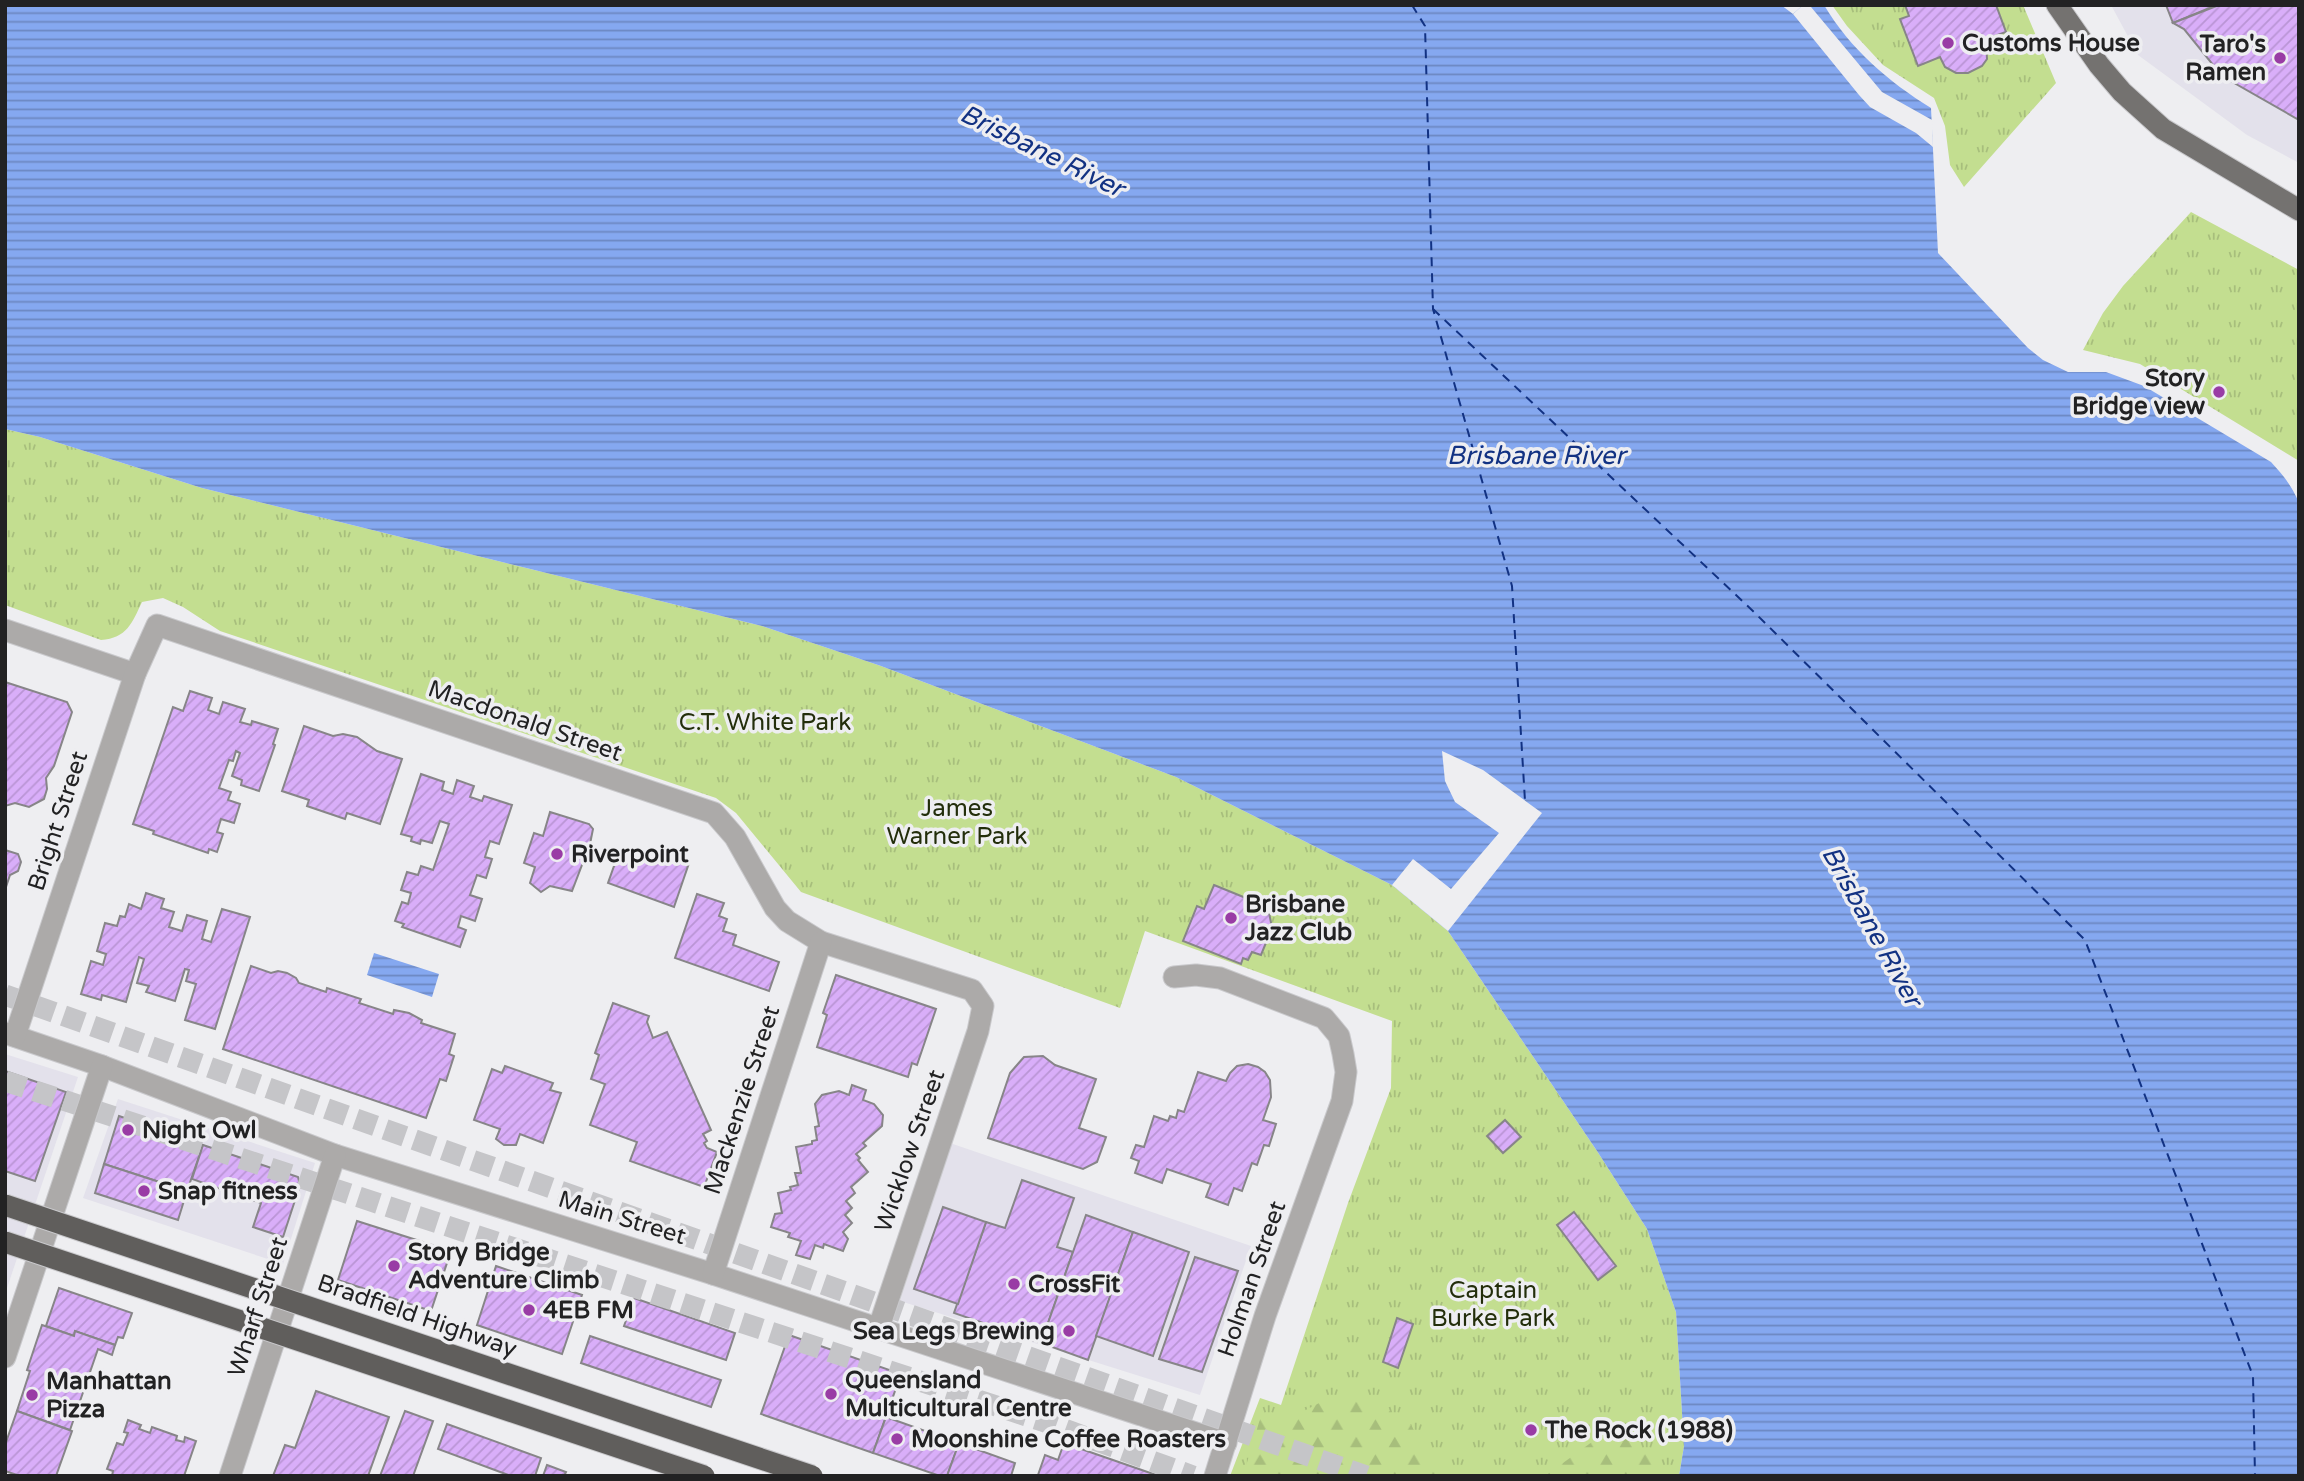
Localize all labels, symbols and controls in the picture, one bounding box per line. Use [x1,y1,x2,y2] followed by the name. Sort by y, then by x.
[1962,29,2140,58] place label: Customs House
[2185,30,2266,87] place label: Taro's Ramen
[1940,35,1956,51] marker: Customs House
[2272,50,2288,66] marker: Taro's Ramen
[955,98,1132,205] water label: Brisbane River
[2072,364,2205,421] place label: Story Bridge view
[2211,384,2227,400] marker: Story Bridge view
[1447,440,1628,471] water label: Brisbane River
[424,674,626,768] street label: Macdonald Street
[679,708,851,737] park label: C.T. White Park
[22,748,94,894] street label: Bright Street
[887,794,1027,851] park label: James Warner Park
[571,840,689,869] place label: Riverpoint
[1815,840,1930,1014] water label: Brisbane River
[549,846,565,862] marker: Riverpoint
[1244,890,1352,947] place label: Brisbane Jazz Club
[1223,910,1239,926] marker: Brisbane Jazz Club
[698,1002,786,1198] street label: Mackenzie Street
[869,1066,951,1236] street label: Wicklow Street
[142,1116,256,1145] place label: Night Owl
[120,1122,136,1138] marker: Night Owl
[158,1177,298,1206] place label: Snap fitness
[136,1183,152,1199] marker: Snap fitness
[555,1185,689,1251] street label: Main Street
[1212,1197,1292,1361] street label: Holman Street
[222,1233,294,1381] street label: Wharf Street
[408,1238,599,1295] place label: Story Bridge Adventure Climb
[386,1258,402,1274] marker: Story Bridge Adventure Climb
[313,1268,521,1364] street label: Bradfield Highway
[1028,1270,1121,1299] place label: CrossFit
[1006,1276,1022,1292] marker: CrossFit
[1431,1276,1555,1333] park label: Captain Burke Park
[543,1296,634,1325] place label: 4EB FM
[521,1302,537,1318] marker: 4EB FM
[853,1317,1055,1346] place label: Sea Legs Brewing
[1061,1323,1077,1339] marker: Sea Legs Brewing
[845,1366,1072,1423] place label: Queensland Multicultural Centre
[46,1367,172,1424] place label: Manhattan Pizza
[823,1386,839,1402] marker: Queensland Multicultural Centre
[24,1387,40,1403] marker: Manhattan Pizza
[1544,1416,1733,1445] place label: The Rock (1988)
[1523,1422,1539,1438] marker: The Rock (1988)
[911,1425,1226,1454] place label: Moonshine Coffee Roasters
[889,1431,905,1447] marker: Moonshine Coffee Roasters

